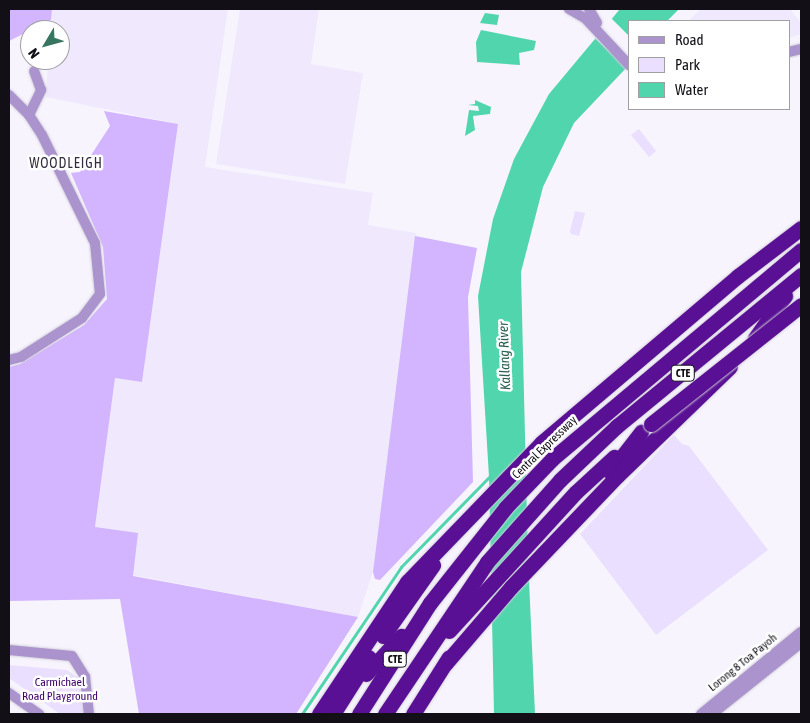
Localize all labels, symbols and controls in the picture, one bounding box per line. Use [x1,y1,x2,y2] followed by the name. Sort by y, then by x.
[20,20,70,70] north arrow
[628,20,790,110] legend
[675,31,704,48] text: Road
[25,45,43,62] text: N
[675,56,700,73] text: Park
[675,81,708,98] text: Water
[28,155,104,171] district label: WOODLEIGH
[494,322,514,390] water label: Kallang River
[670,364,696,382] road number: CTE
[510,413,580,483] street label: Central Expressway
[706,631,780,695] street label: Lorong 8 Toa Payoh
[382,651,408,668] road number: CTE
[22,676,98,704] park label: Carmichael Road Playground

